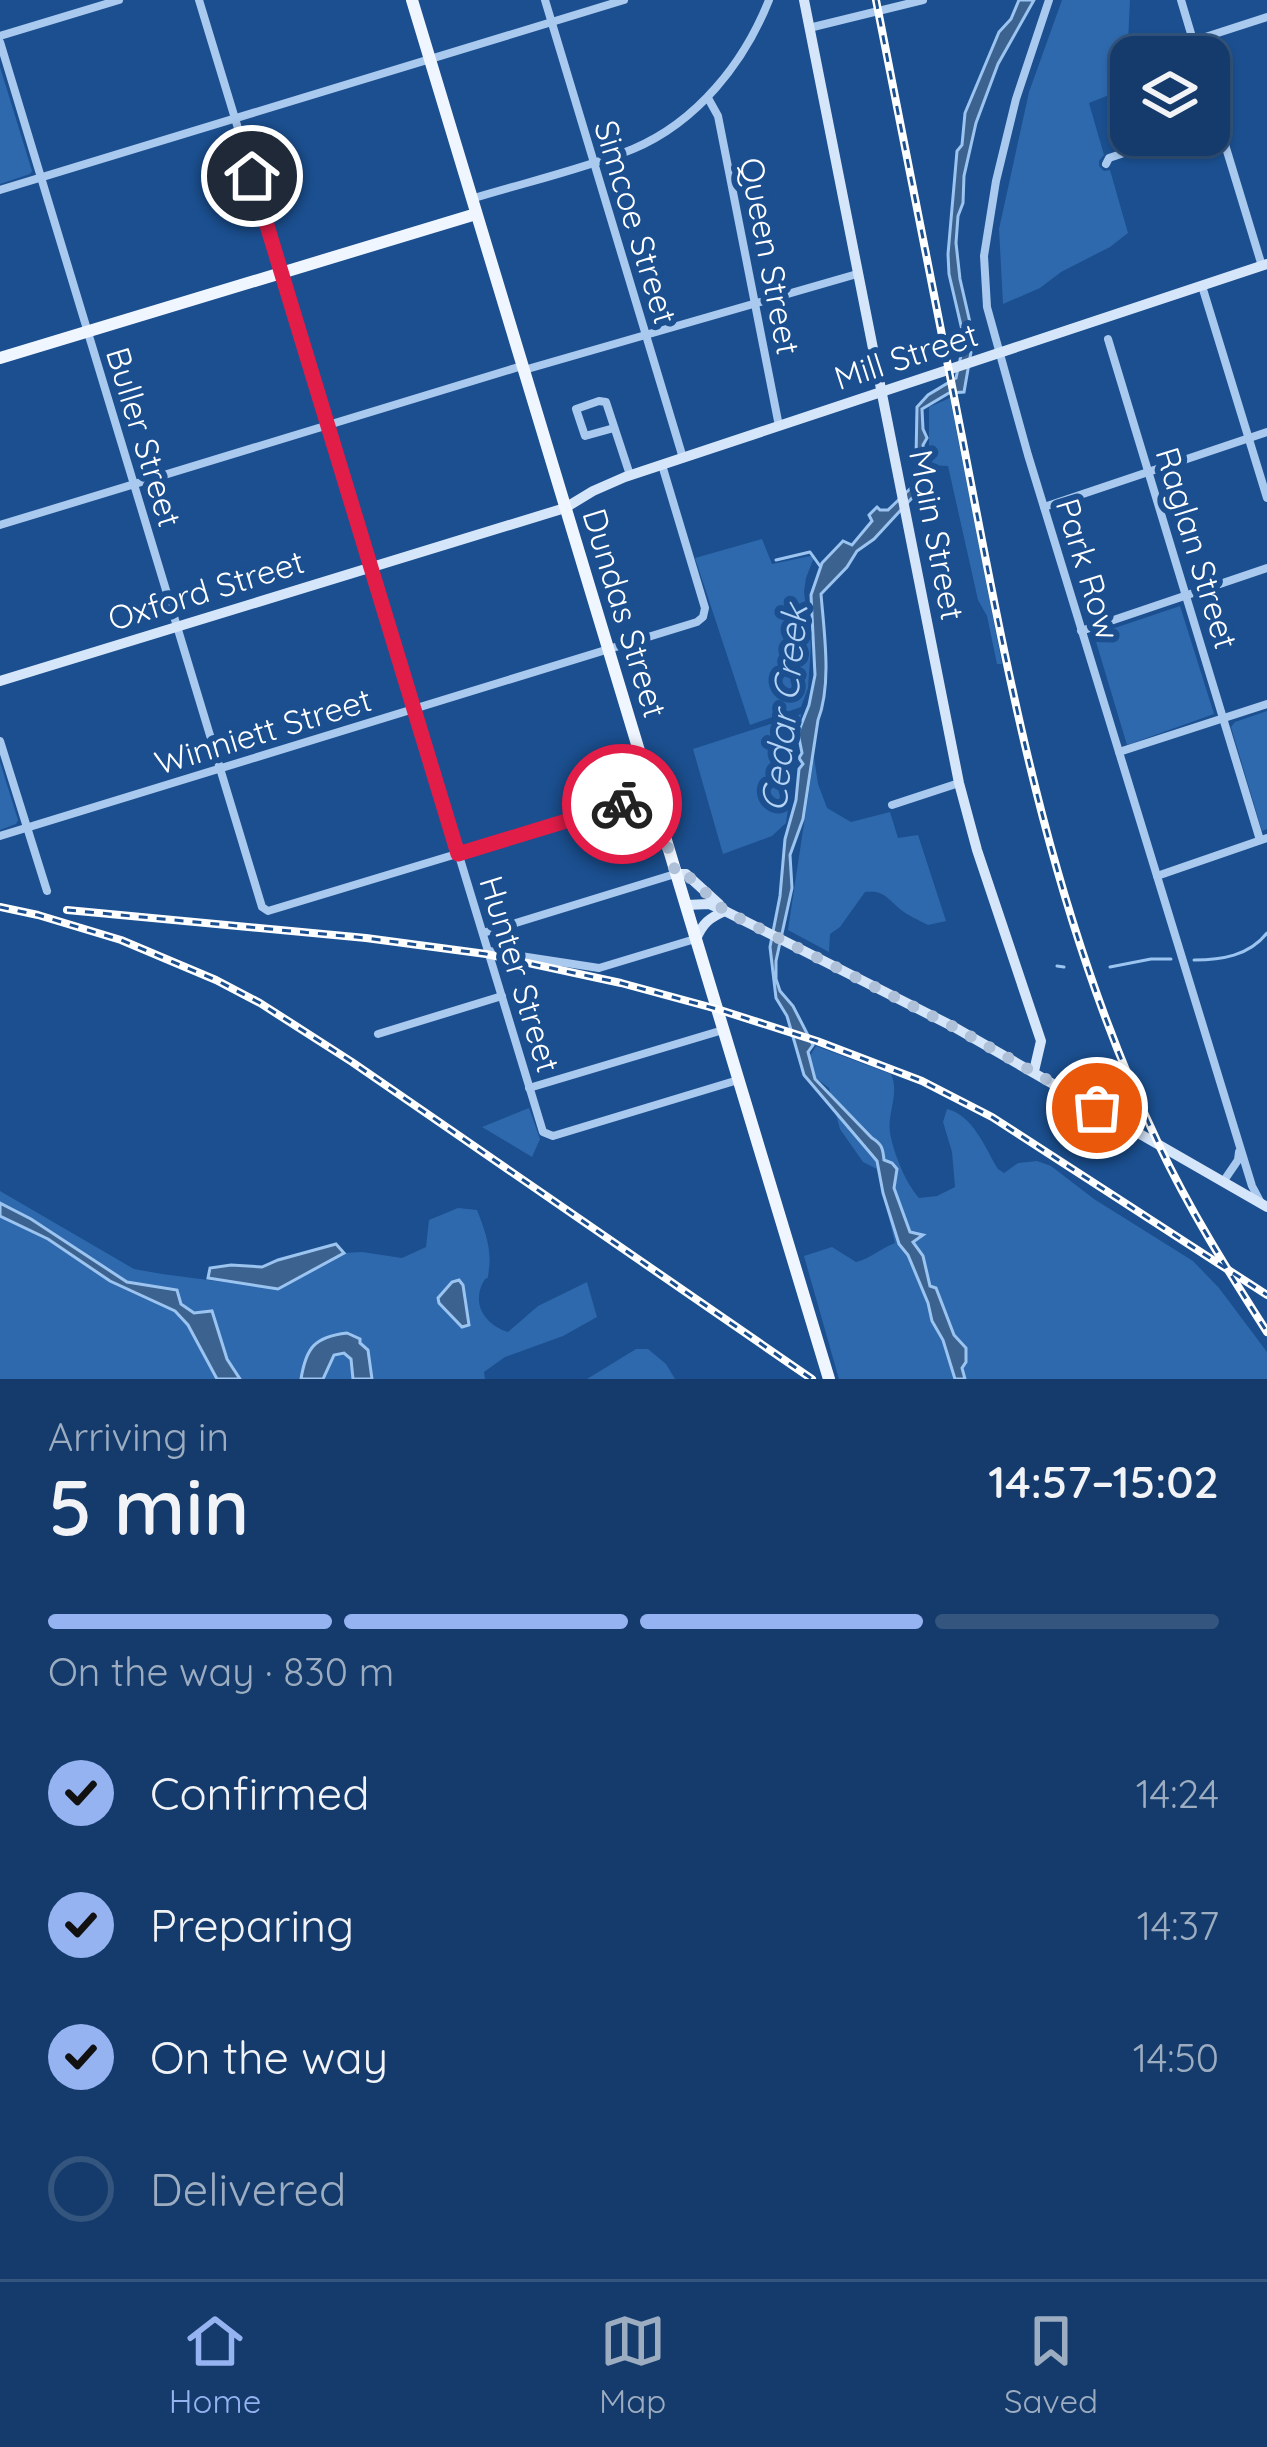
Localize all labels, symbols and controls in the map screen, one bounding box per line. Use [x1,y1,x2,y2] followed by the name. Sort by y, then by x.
[1110,36,1230,156] map controls
[1110,36,1230,156] button: layers
[586,115,687,329] street label: Simcoe Street
[201,125,303,227] pin
[219,143,285,209] icon: home
[731,154,810,358] street label: Queen Street
[829,313,983,398] street label: Mill Street
[98,342,191,532] street label: Buller Street
[1147,442,1248,654] street label: Raglan Street
[901,446,974,624] street label: Main Street
[1048,493,1129,644] street label: Park Row
[574,503,677,722] street label: Dundas Street
[103,540,309,639] street label: Oxford Street
[750,600,817,814] water label: Cedar Creek
[150,678,376,783] street label: Winniett Street
[562,744,682,864] courier
[589,771,655,837] icon: bike
[471,871,570,1077] street label: Hunter Street
[1046,1057,1148,1159] pin
[1064,1075,1130,1141] icon: bag
[48,1412,229,1461] text: Arriving in
[988,1453,1219,1509] text: 14:57–15:02
[48,1457,249,1555] text: 5 min
[48,1647,394,1696] text: On the way · 830 m
[48,1760,114,1826] icon: check
[150,1765,369,1821] text: Confirmed
[1136,1769,1219,1818] text: 14:24
[48,1892,114,1958] icon: check
[150,1897,354,1953] text: Preparing
[1137,1901,1219,1950] text: 14:37
[48,2024,114,2090] icon: check
[150,2029,388,2085] text: On the way
[1133,2033,1219,2082] text: 14:50
[150,2161,346,2217] text: Delivered
[169,2308,261,2421] tab: Home
[599,2308,666,2421] tab: Map
[1004,2308,1098,2421] tab: Saved

